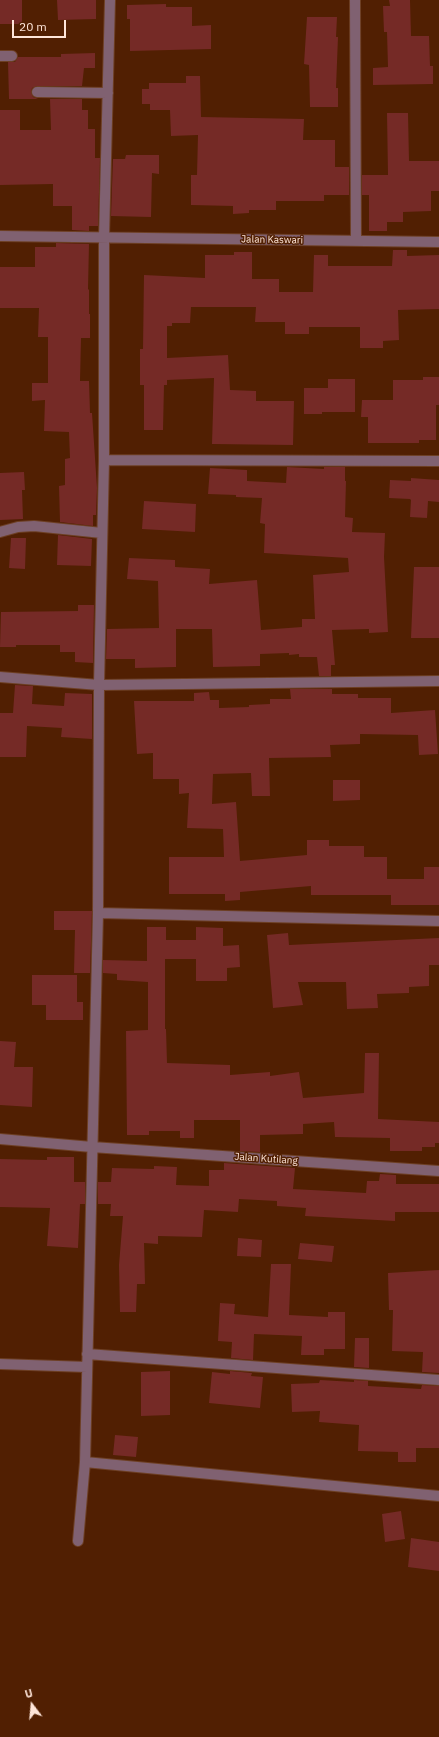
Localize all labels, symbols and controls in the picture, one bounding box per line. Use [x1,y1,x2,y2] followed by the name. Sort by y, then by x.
[14,12,68,38] scale bar
[19,19,47,34] text: 20 m
[241,233,303,247] street label: Jalan Kaswari
[234,1151,298,1167] street label: Jalan Kutilang
[12,1685,52,1725] north arrow
[23,1686,34,1701] text: U

